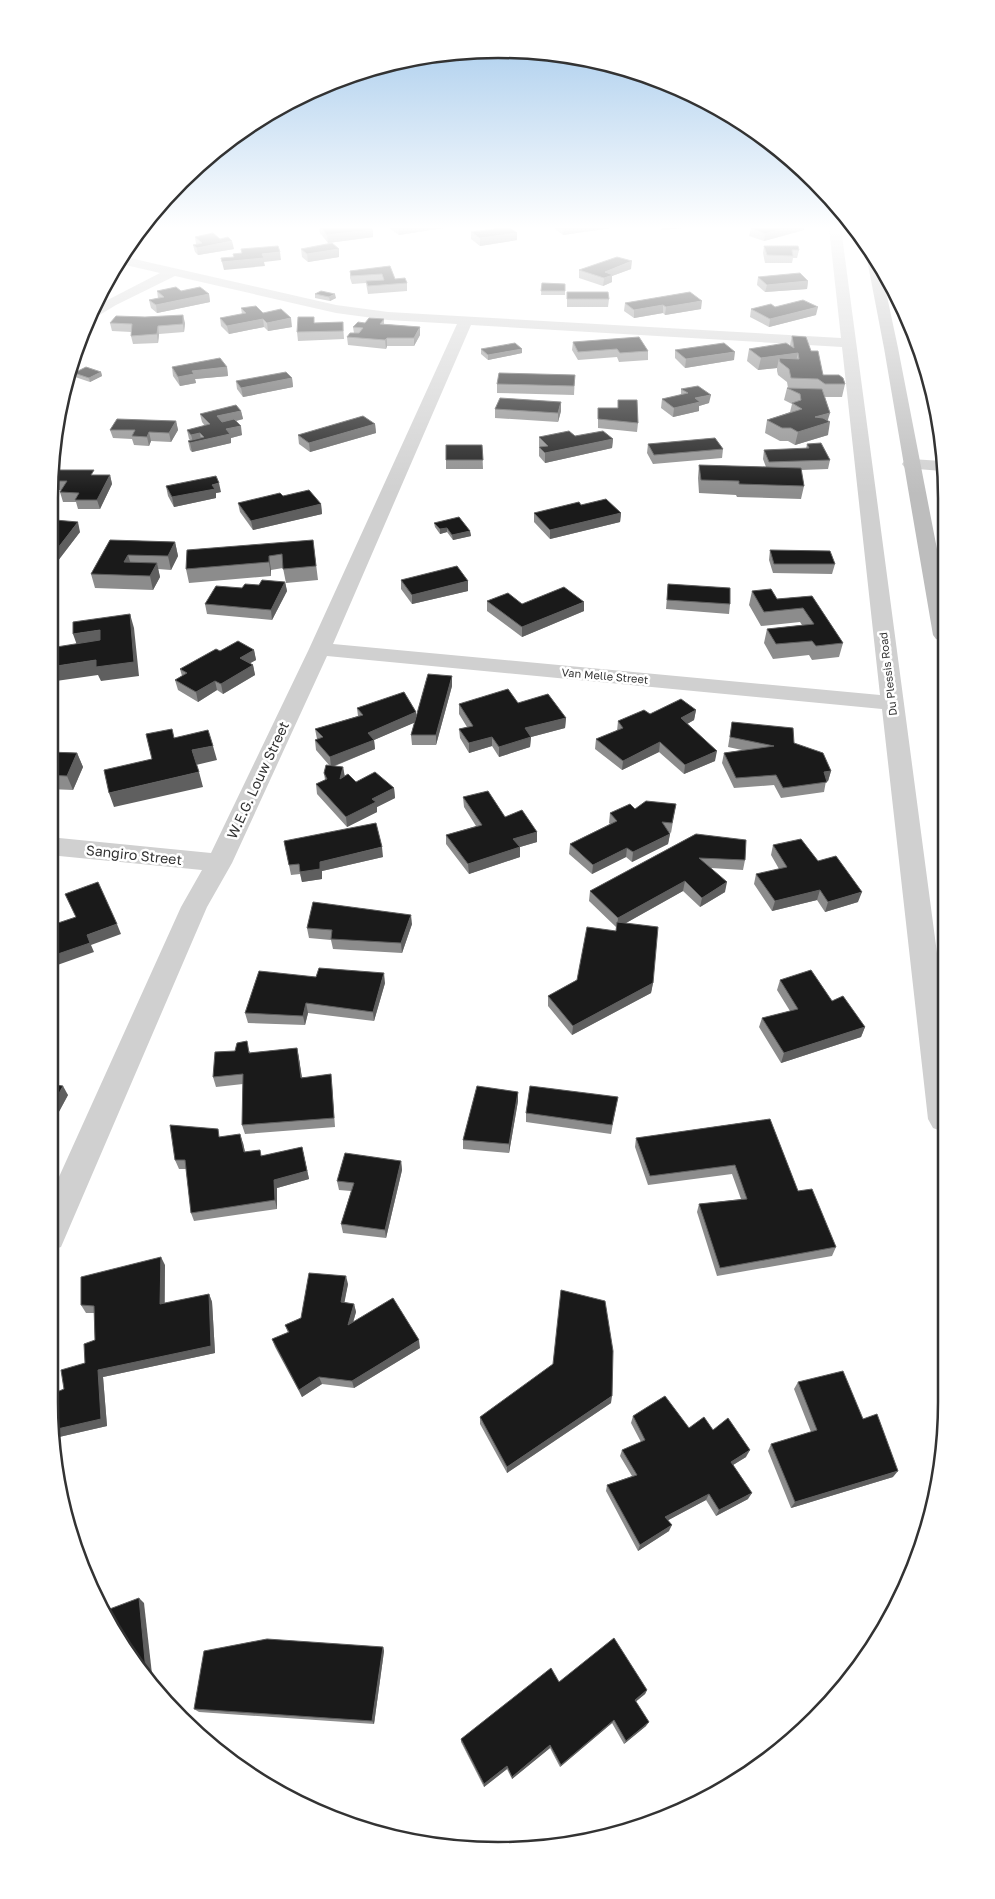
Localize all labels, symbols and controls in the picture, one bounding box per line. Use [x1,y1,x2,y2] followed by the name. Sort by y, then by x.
[876,631,899,717] street label: Du Plessis Road
[561,665,649,686] street label: Van Melle Street
[223,718,292,841] street label: W.E.G. Louw Street
[85,841,183,868] street label: Sangiro Street

